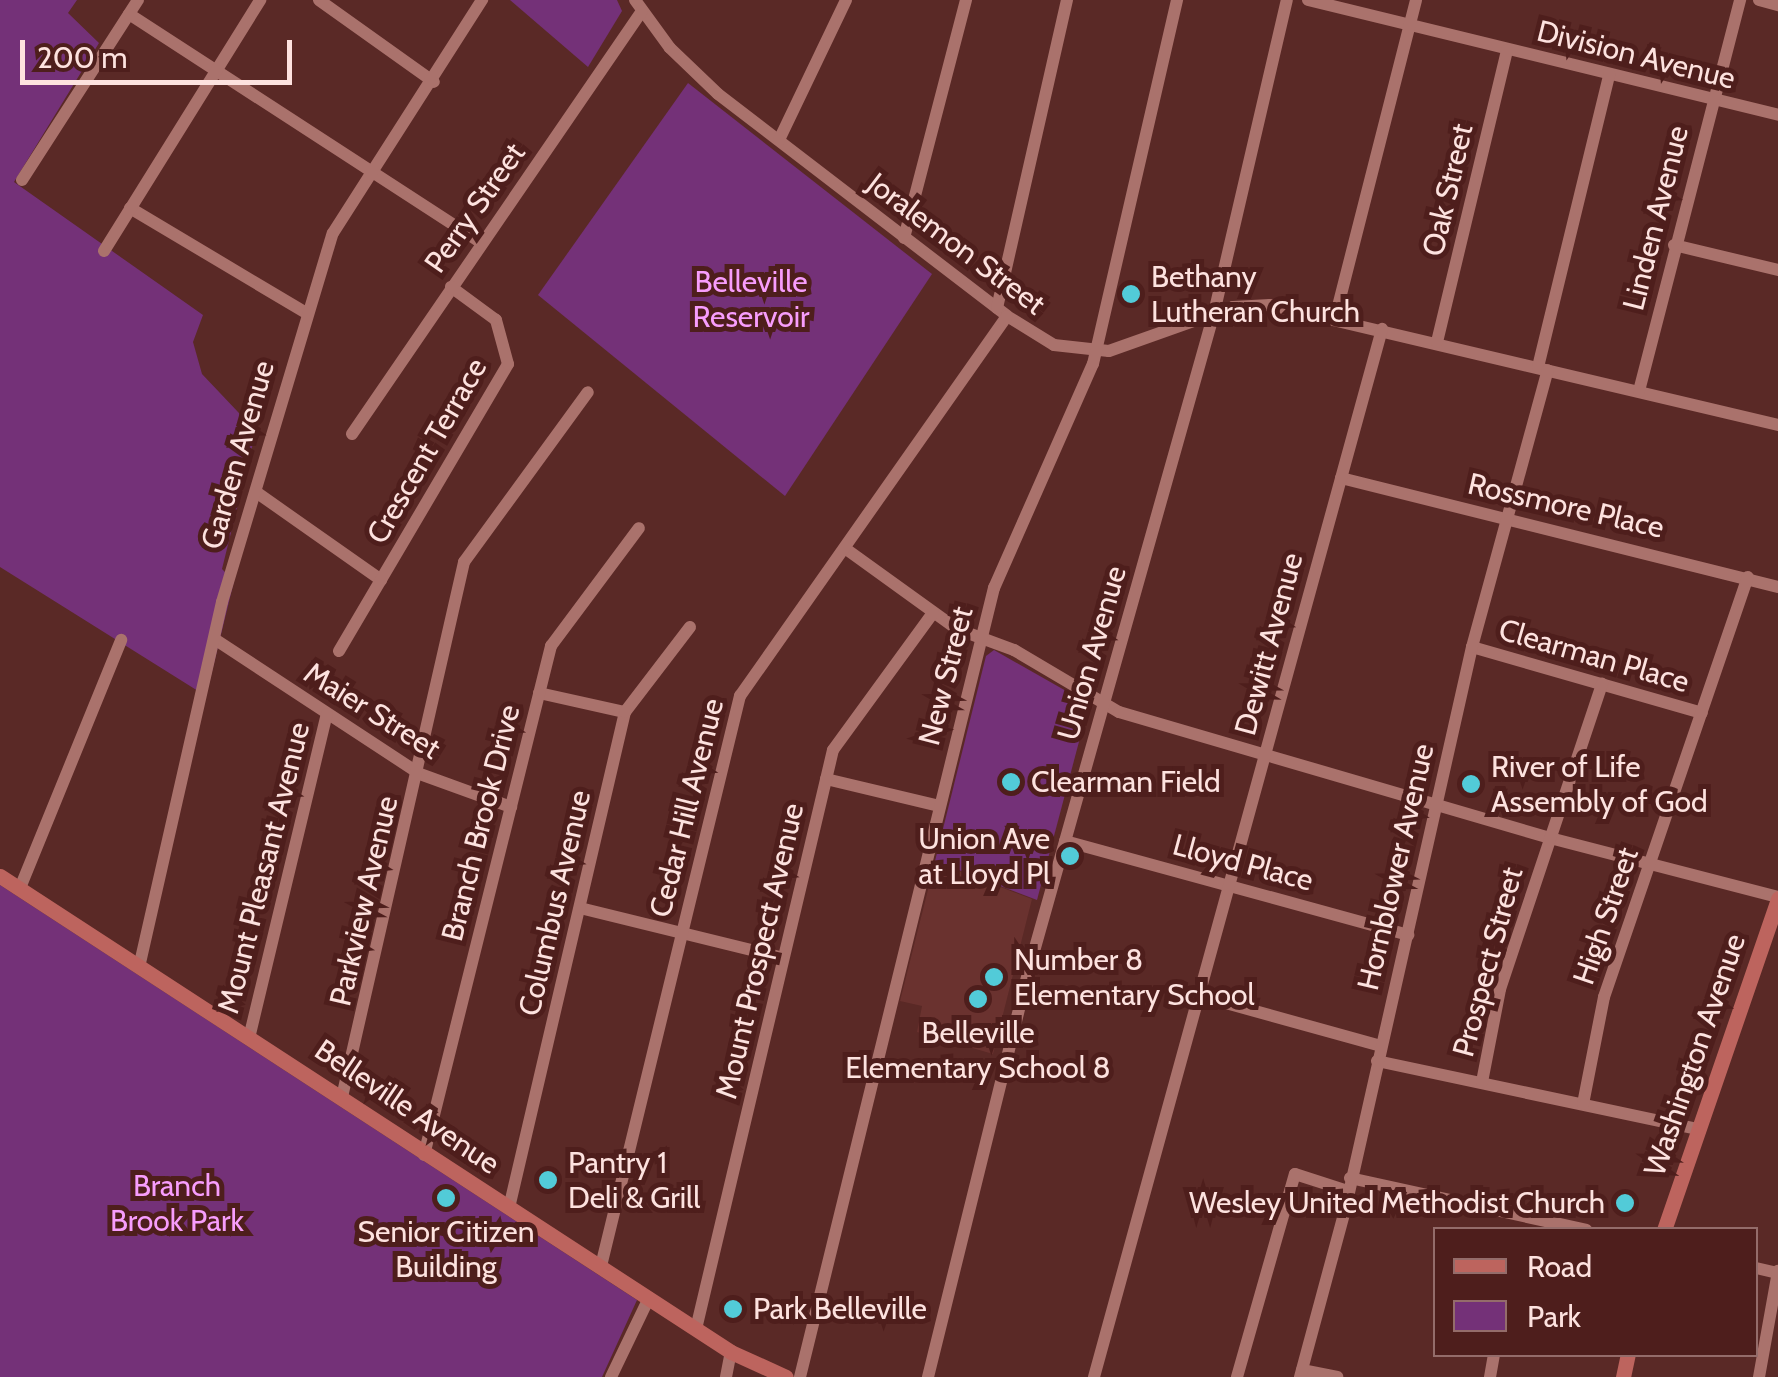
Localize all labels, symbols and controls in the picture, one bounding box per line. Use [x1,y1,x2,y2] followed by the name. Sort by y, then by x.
[1533,13,1739,97] street label: Division Avenue
[25,20,298,82] scale bar
[37,39,128,76] text: 200 m
[1415,120,1481,260] street label: Oak Street
[1616,122,1696,314] street label: Linden Avenue
[417,136,533,280] street label: Perry Street
[860,165,1052,323] street label: Joralemon Street
[1151,259,1360,330] place label: Bethany Lutheran Church
[693,264,809,334] park label: Belleville Reservoir
[1120,283,1142,305] marker: Bethany Lutheran Church
[359,352,495,550] street label: Crescent Terrace
[194,357,282,553] street label: Garden Avenue
[1464,466,1668,546] street label: Rossmore Place
[1227,549,1311,739] street label: Dewitt Avenue
[1050,562,1134,744] street label: Union Avenue
[911,603,981,749] street label: New Street
[1495,612,1693,700] street label: Clearman Place
[297,655,447,767] street label: Maier Street
[642,695,732,921] street label: Cedar Hill Avenue
[434,701,528,945] street label: Branch Brook Drive
[210,719,318,1017] street label: Mount Pleasant Avenue
[1350,740,1442,994] street label: Hornblower Avenue
[1491,749,1708,820] place label: River of Life Assembly of God
[1031,764,1221,800] place label: Clearman Field
[1000,771,1022,793] marker: Clearman Field
[1460,773,1482,795] marker: River of Life Assembly of God
[512,787,598,1019] street label: Columbus Avenue
[322,793,406,1009] street label: Parkview Avenue
[708,800,812,1102] street label: Mount Prospect Avenue
[918,821,1050,892] place label: Union Ave at Lloyd Pl
[1169,827,1317,899] street label: Lloyd Place
[1566,843,1646,989] street label: High Street
[1059,845,1081,867] marker: Union Ave at Lloyd Pl
[1445,863,1531,1061] street label: Prospect Street
[1637,929,1753,1181] street label: Washington Avenue
[1014,942,1254,1012] place label: Number 8 Elementary School
[983,966,1005,988] marker: Number 8 Elementary School
[967,988,989,1010] marker: Belleville Elementary School 8
[845,1015,1111,1086] place label: Belleville Elementary School 8
[308,1032,506,1182] street label: Belleville Avenue
[568,1145,700,1216] place label: Pantry 1 Deli & Grill
[110,1168,244,1238] park label: Branch Brook Park
[537,1169,559,1191] marker: Pantry 1 Deli & Grill
[1189,1185,1605,1221] place label: Wesley United Methodist Church
[435,1187,457,1209] marker: Senior Citizen Building
[1614,1192,1636,1214] marker: Wesley United Methodist Church
[358,1214,534,1284] place label: Senior Citizen Building
[1433,1227,1758,1357] legend
[1527,1248,1592,1285] text: Road
[753,1291,927,1327] place label: Park Belleville
[722,1298,744,1320] marker: Park Belleville
[1527,1298,1581,1335] text: Park

